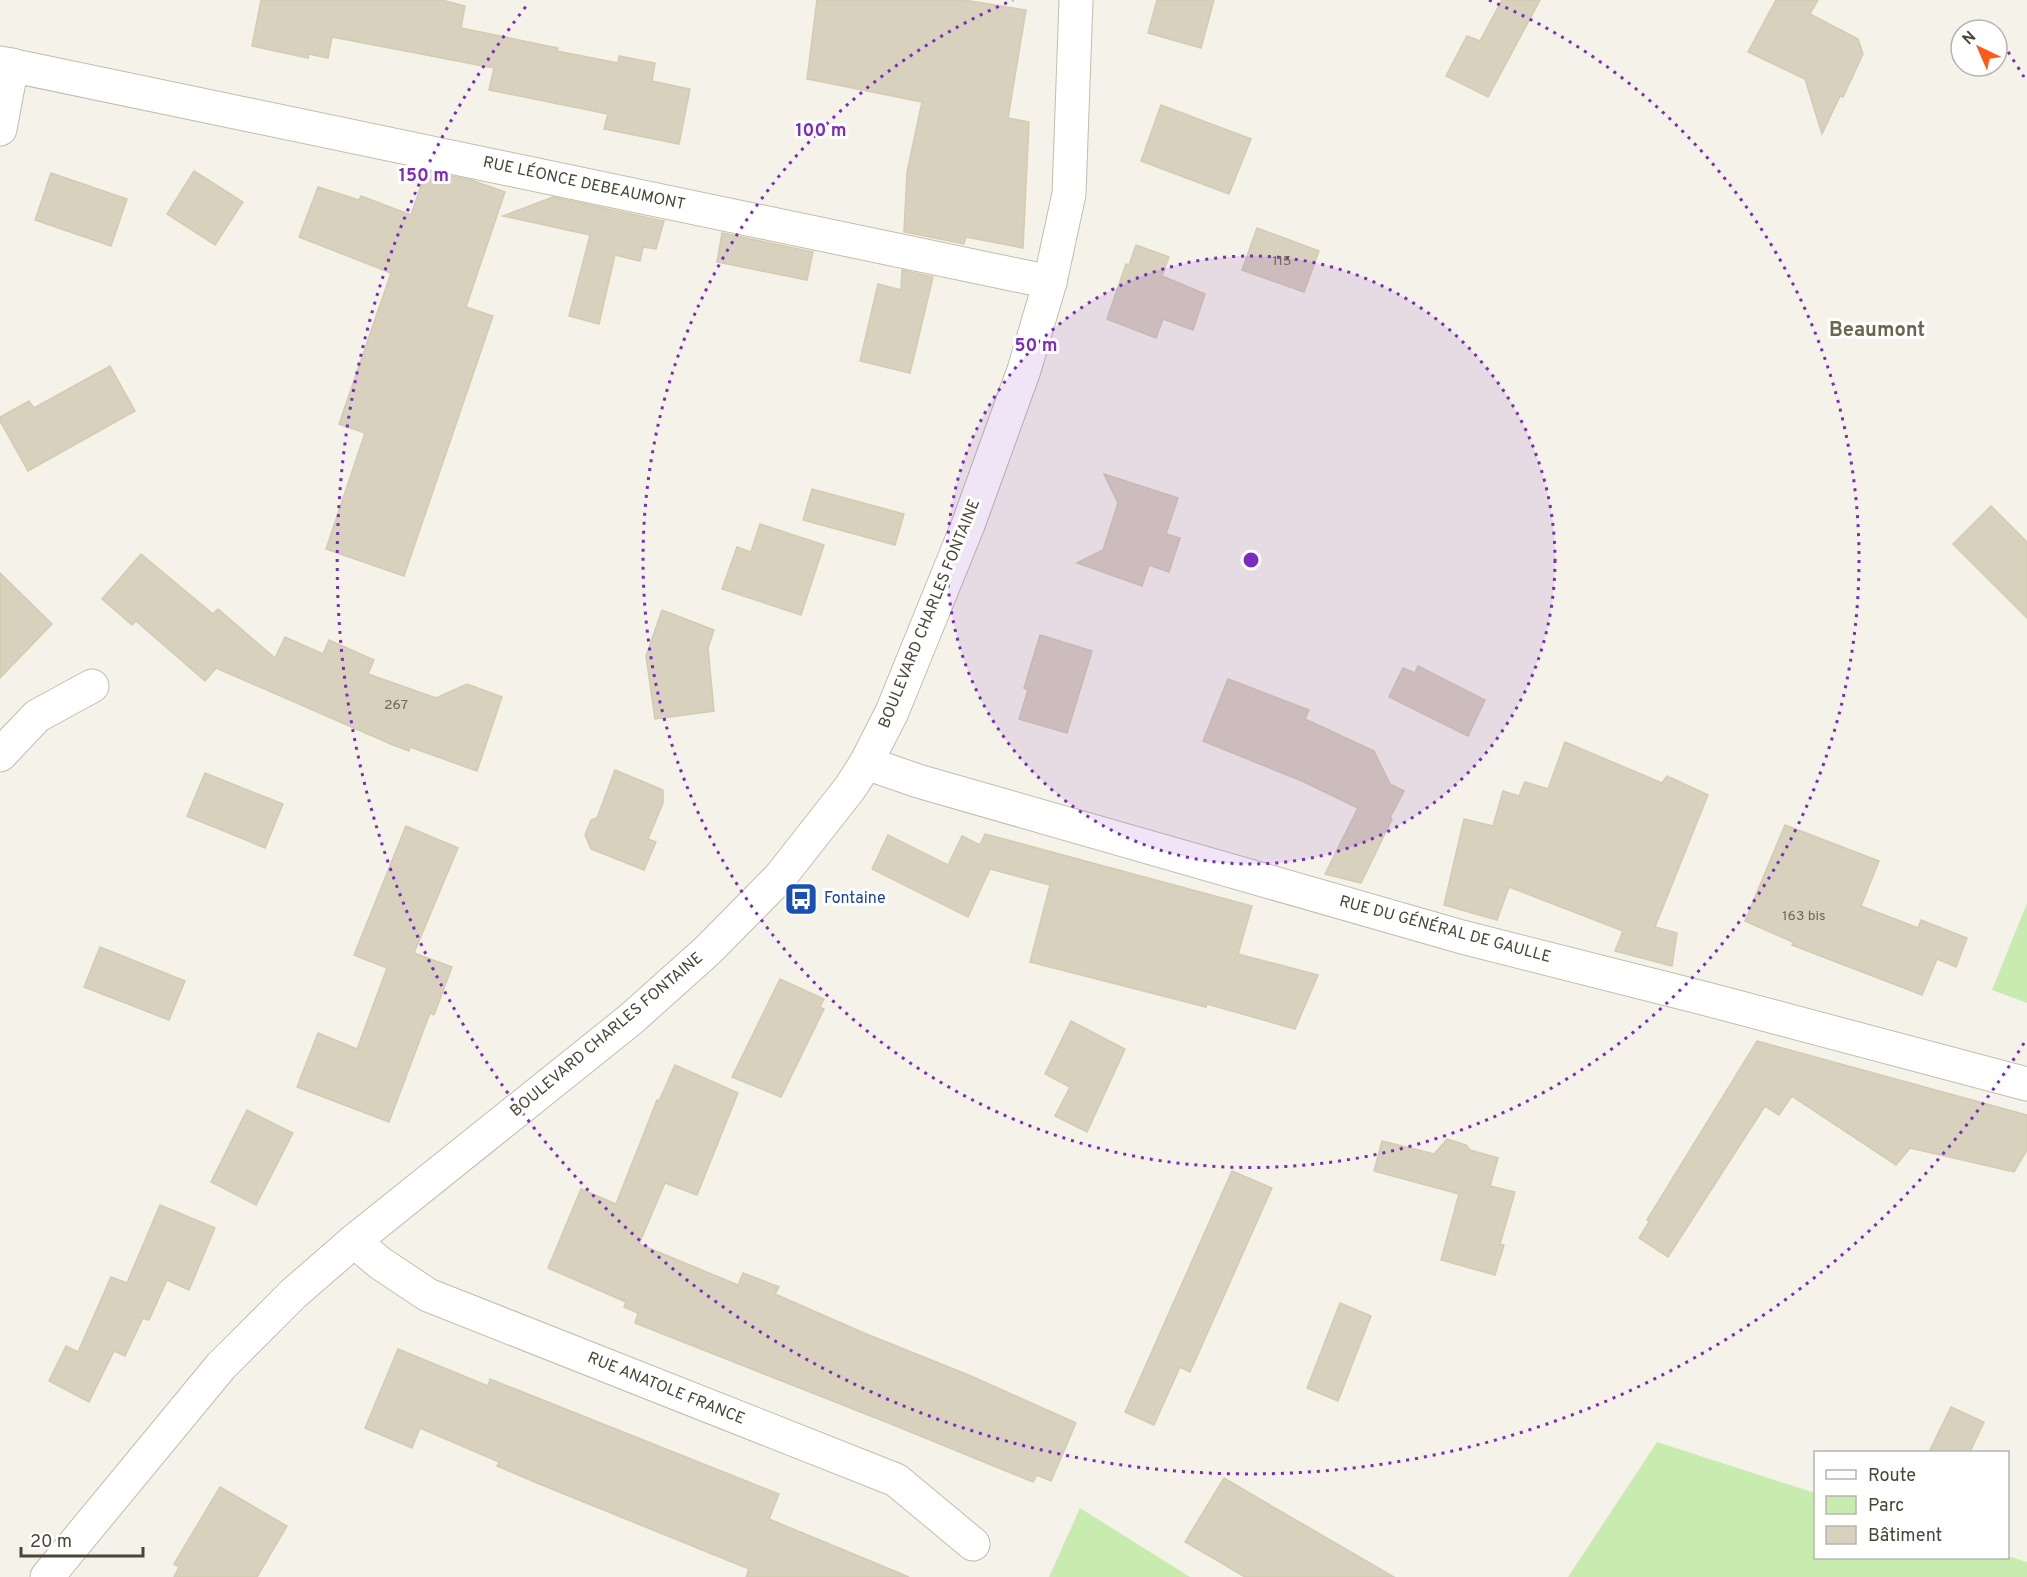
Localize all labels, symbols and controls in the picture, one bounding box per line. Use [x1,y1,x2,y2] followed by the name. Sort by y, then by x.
[1949,18,2009,78] north arrow
[1959,27,1981,50] text: N
[795,120,847,143] text: 100 m
[481,151,687,215] street label: RUE LÉONCE DEBEAUMONT
[399,165,449,188] text: 150 m
[1272,253,1292,270] house number: 115
[1829,318,1925,344] district label: Beaumont
[1014,335,1058,358] text: 50 m
[875,496,985,732] street label: BOULEVARD CHARLES FONTAINE
[1241,550,1261,570] centre of rings
[384,697,408,714] house number: 267
[783,881,819,917] bus stop icon: Fontaine
[824,889,886,909] place label: Fontaine
[1337,890,1554,968] street label: RUE DU GÉNÉRAL DE GAULLE
[1782,908,1826,925] house number: 163 bis
[507,948,707,1122] street label: BOULEVARD CHARLES FONTAINE
[584,1348,748,1430] street label: RUE ANATOLE FRANCE
[1814,1451,2009,1559] legend
[1868,1465,1916,1488] text: Route
[1868,1495,1904,1518] text: Parc
[21,1520,142,1558] scale bar
[1868,1525,1942,1548] text: Bâtiment
[30,1531,72,1554] text: 20 m

